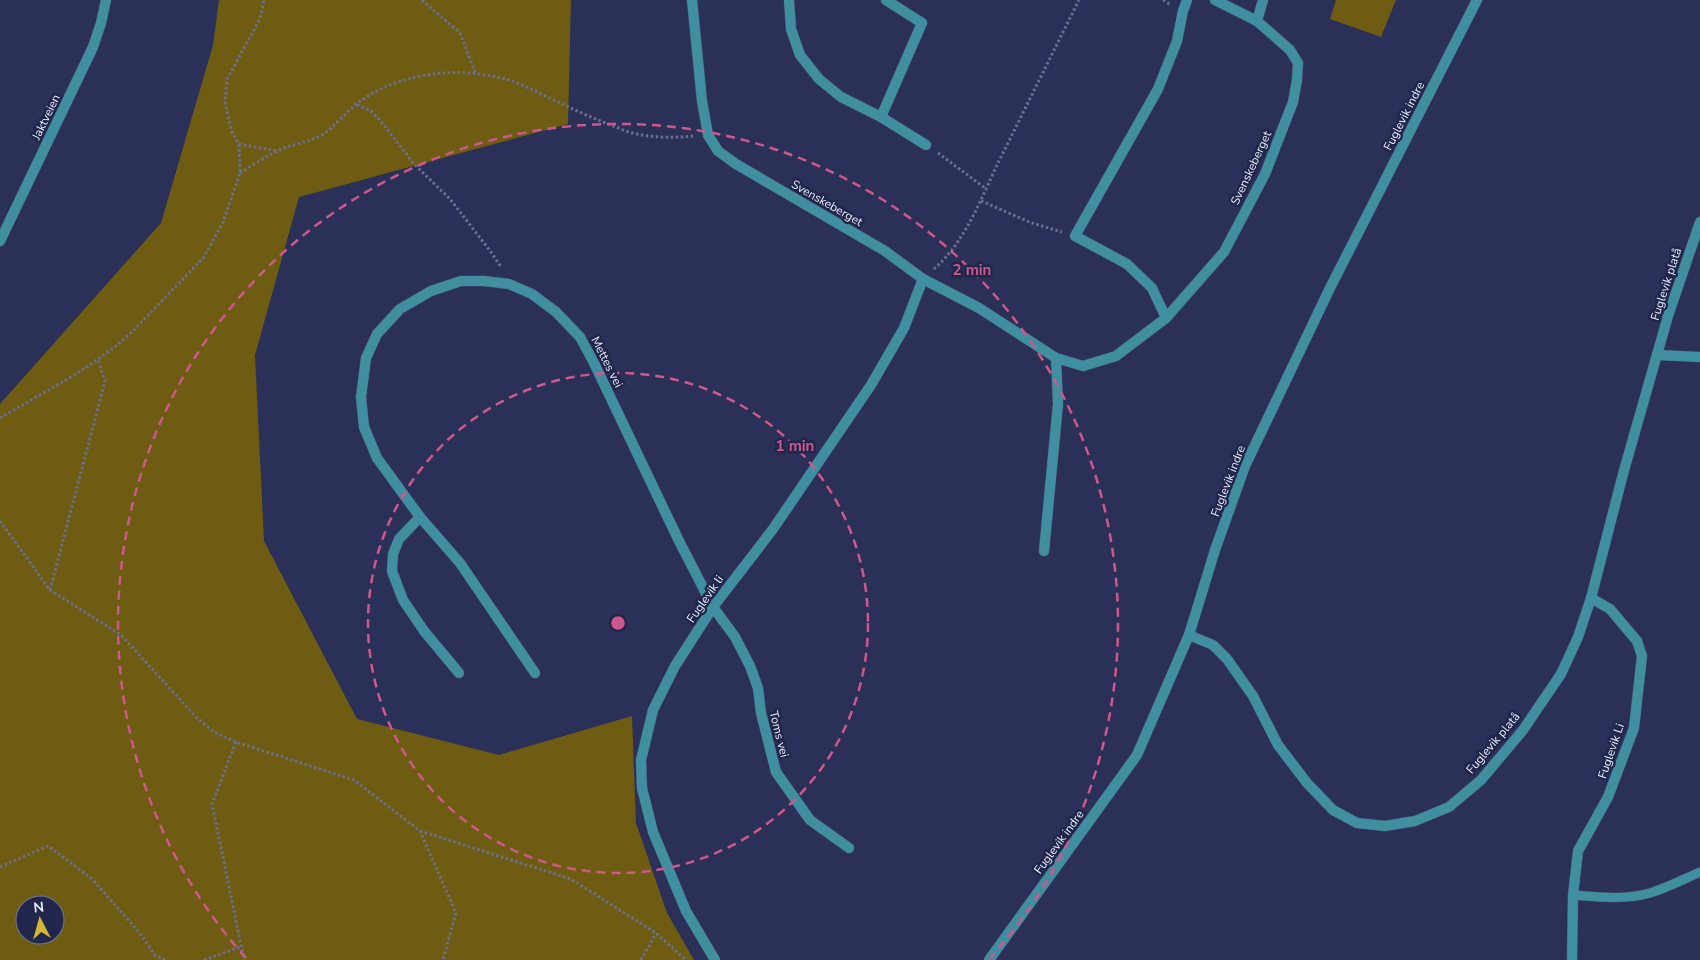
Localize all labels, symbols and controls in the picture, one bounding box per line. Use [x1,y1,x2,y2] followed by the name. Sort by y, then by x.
[1380,79,1428,153] street label: Fuglevik indre
[28,92,64,143] street label: Jaktveien
[1227,128,1275,208] street label: Svenskeberget
[788,176,866,230] street label: Svenskeberget
[1647,246,1685,322] street label: Fuglevik platå
[953,260,991,280] text: 2 min
[587,334,627,390] street label: Mettes vei
[776,436,814,456] text: 1 min
[1207,443,1249,519] street label: Fuglevik indre
[683,572,727,626] street label: Fuglevik li
[609,614,627,632] centre of rings
[766,709,792,759] street label: Toms vei
[1463,709,1523,777] street label: Fuglevik platå
[1594,721,1628,781] street label: Fuglevik Li
[1030,807,1088,877] street label: Fuglevik indre
[15,895,65,945] north arrow
[32,898,45,918] text: N

